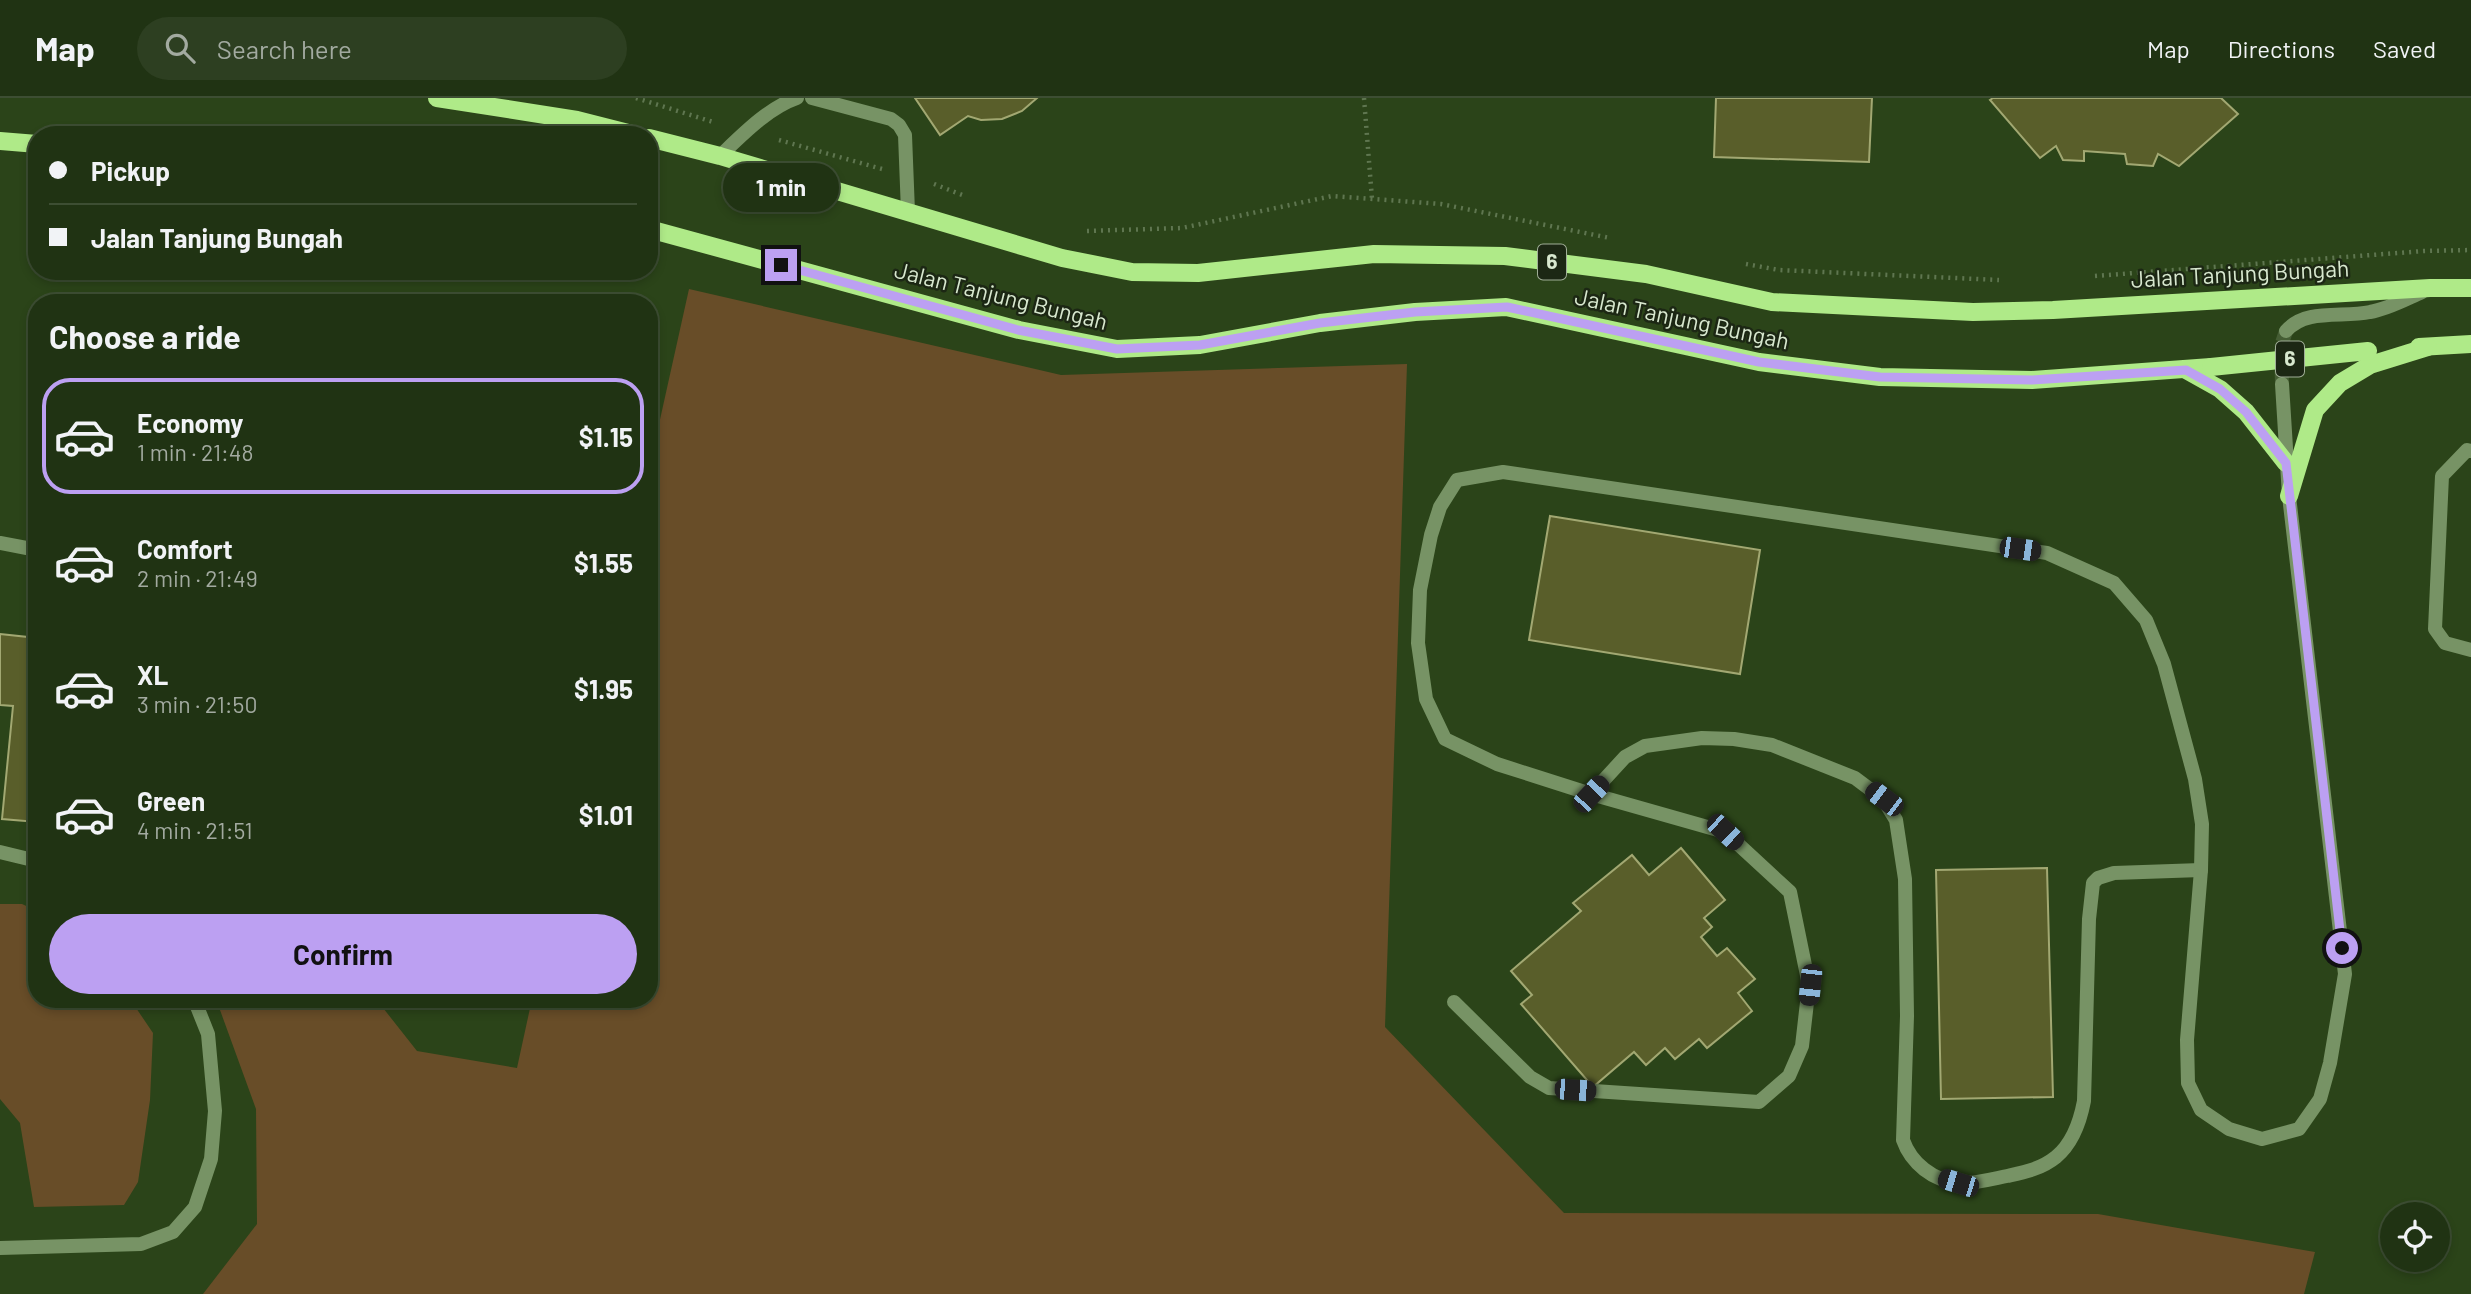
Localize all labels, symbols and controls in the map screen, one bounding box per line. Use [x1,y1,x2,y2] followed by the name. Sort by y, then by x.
[137,17,627,80] search box
[35,28,95,68] text: Map
[161,29,199,67] icon: search
[217,33,352,64] text: Search here
[2147,34,2190,63] text: Map
[2228,34,2335,63] text: Directions
[2373,34,2436,63] text: Saved
[91,155,170,186] text: Pickup
[723,164,839,212] callout: 1 min
[756,173,806,201] text: 1 min
[91,222,343,253] text: Jalan Tanjung Bungah
[1538,244,1566,280] road number: 6
[765,249,797,281] route end
[2130,253,2350,293] street label: Jalan Tanjung Bungah
[892,255,1111,335] street label: Jalan Tanjung Bungah
[1572,282,1792,354] street label: Jalan Tanjung Bungah
[49,317,241,355] text: Choose a ride
[2276,342,2304,376] road number: 6
[53,405,116,468] icon: car
[137,407,243,438] text: Economy
[579,421,633,452] text: $1.15
[137,438,253,466] text: 1 min · 21:48
[53,531,116,594] icon: car
[137,533,233,564] text: Comfort
[1998,536,2043,562] car
[574,547,633,578] text: $1.55
[137,564,258,592] text: 2 min · 21:49
[53,657,116,720] icon: car
[137,659,168,690] text: XL
[574,673,633,704] text: $1.95
[137,690,257,718] text: 3 min · 21:50
[1569,771,1614,817] car
[1861,778,1908,820] car
[53,783,116,846] icon: car
[137,785,205,816] text: Green
[579,799,633,830] text: $1.01
[1703,810,1748,854] car
[137,816,253,844] text: 4 min · 21:51
[49,914,637,994] button: Confirm
[2326,932,2358,964] route start
[1798,963,1823,1007] car
[1554,1078,1597,1102] car
[1935,1167,1982,1199] car
[2380,1202,2450,1272] map controls
[2380,1202,2450,1272] button: locate

